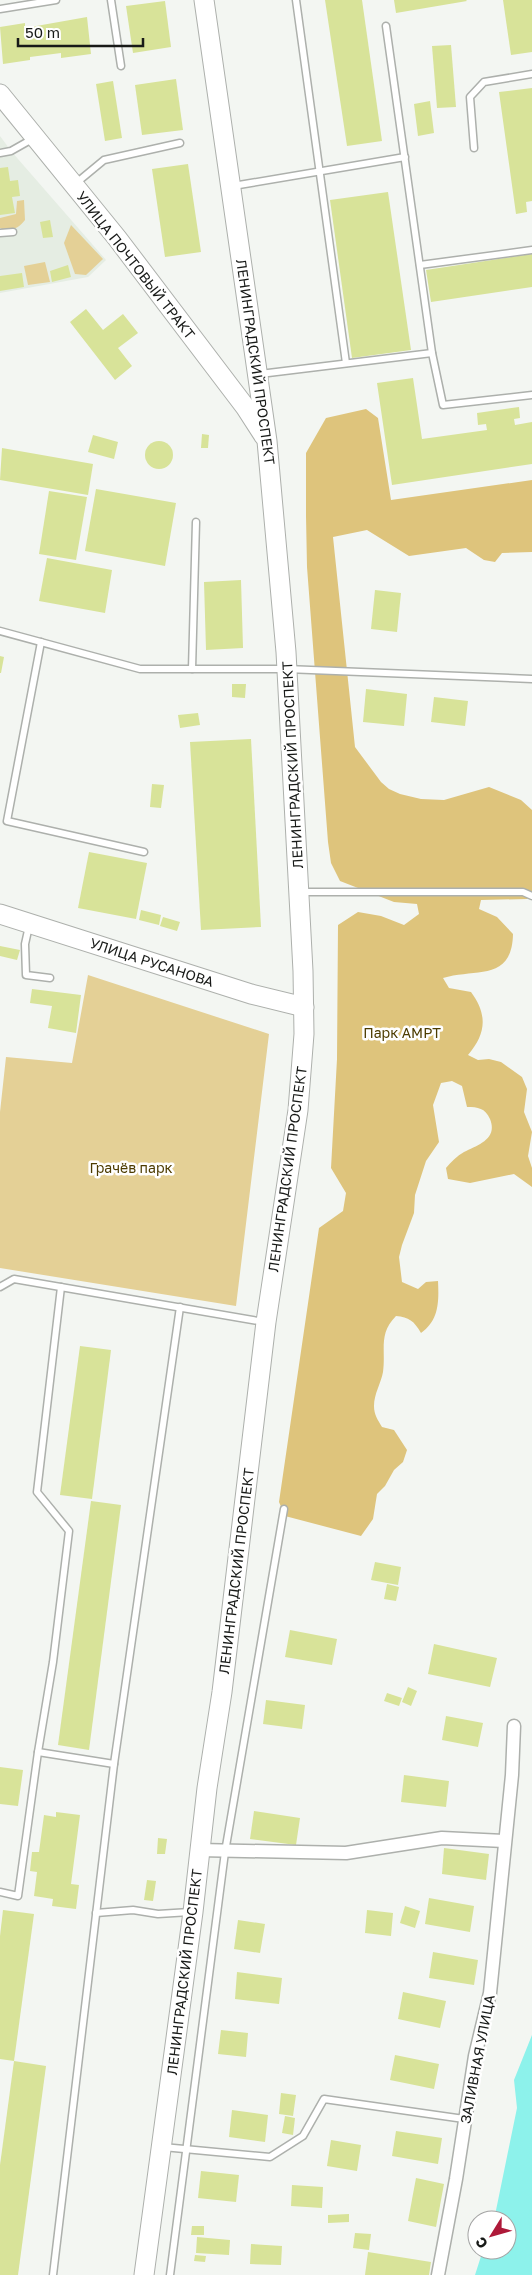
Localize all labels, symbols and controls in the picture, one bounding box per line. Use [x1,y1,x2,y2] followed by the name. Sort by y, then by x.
[18,15,142,47] scale bar
[25,23,60,41] text: 50 m
[73,188,199,342] street label: УЛИЦА ПОЧТОВЫЙ ТРАКТ
[233,258,279,466] street label: ЛЕНИНГРАДСКИЙ ПРОСПЕКТ
[278,661,306,869] street label: ЛЕНИНГРАДСКИЙ ПРОСПЕКТ
[88,934,217,990] street label: УЛИЦА РУСАНОВА
[363,1024,441,1041] park label: Парк АМРТ
[264,1065,310,1273] street label: ЛЕНИНГРАДСКИЙ ПРОСПЕКТ
[89,1159,173,1176] park label: Грачёв парк
[215,1467,257,1675] street label: ЛЕНИНГРАДСКИЙ ПРОСПЕКТ
[163,1868,205,2076] street label: ЛЕНИНГРАДСКИЙ ПРОСПЕКТ
[456,1992,498,2125] street label: ЗАЛИВНАЯ УЛИЦА
[467,2210,517,2260] north arrow
[471,2234,491,2252] text: С

